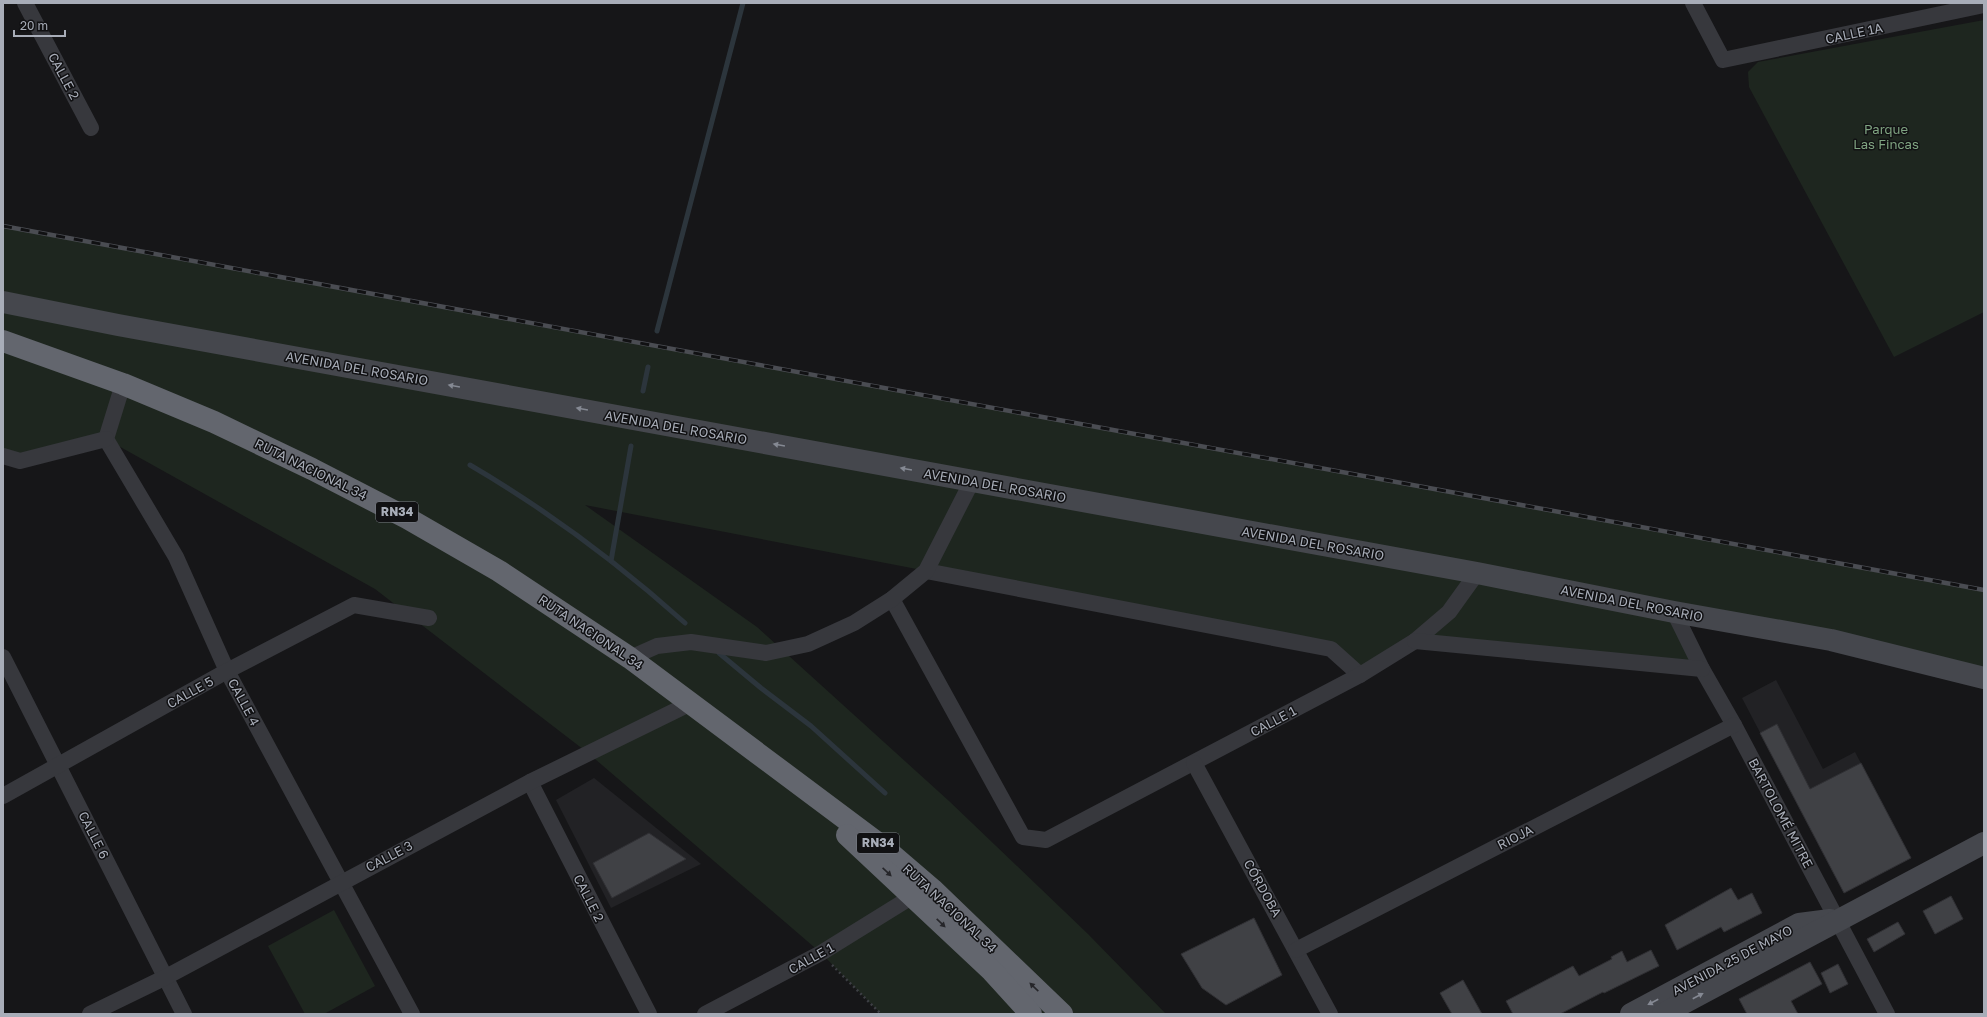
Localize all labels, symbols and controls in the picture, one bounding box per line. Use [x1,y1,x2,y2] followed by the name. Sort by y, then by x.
[14,12,65,38] scale bar
[20,18,48,33] text: 20 m
[1824,19,1884,47] street label: CALLE 1A
[45,50,83,102] street label: CALLE 2
[1853,121,1919,152] park label: Parque Las Fincas
[284,348,430,388] street label: AVENIDA DEL ROSARIO
[448,383,460,389] one-way arrow
[576,406,588,412] one-way arrow
[603,407,749,447] street label: AVENIDA DEL ROSARIO
[252,435,370,503] street label: RUTA NACIONAL 34
[772,442,785,448] one-way arrow
[900,465,913,471] one-way arrow
[922,465,1068,505] street label: AVENIDA DEL ROSARIO
[376,502,418,522] road number: RN34
[1240,523,1386,563] street label: AVENIDA DEL ROSARIO
[1560,581,1704,625] street label: AVENIDA DEL ROSARIO
[536,591,646,673] street label: RUTA NACIONAL 34
[164,673,216,711] street label: CALLE 5
[225,676,263,728] street label: CALLE 4
[1247,702,1299,740] street label: CALLE 1
[1745,755,1817,871] street label: BARTOLOMÉ MITRE
[75,809,113,862] street label: CALLE 6
[1494,821,1536,853] street label: RIOJA
[857,833,899,853] road number: RN34
[363,837,415,875] street label: CALLE 3
[1241,856,1285,920] street label: CÓRDOBA
[900,860,1000,956] street label: RUTA NACIONAL 34
[882,867,892,876] one-way arrow
[570,872,608,924] street label: CALLE 2
[936,918,946,928] one-way arrow
[1669,922,1795,998] street label: AVENIDA 25 DE MAYO
[785,939,837,977] street label: CALLE 1
[1029,982,1039,992] one-way arrow
[1692,992,1704,999] one-way arrow
[1648,999,1659,1005] one-way arrow

